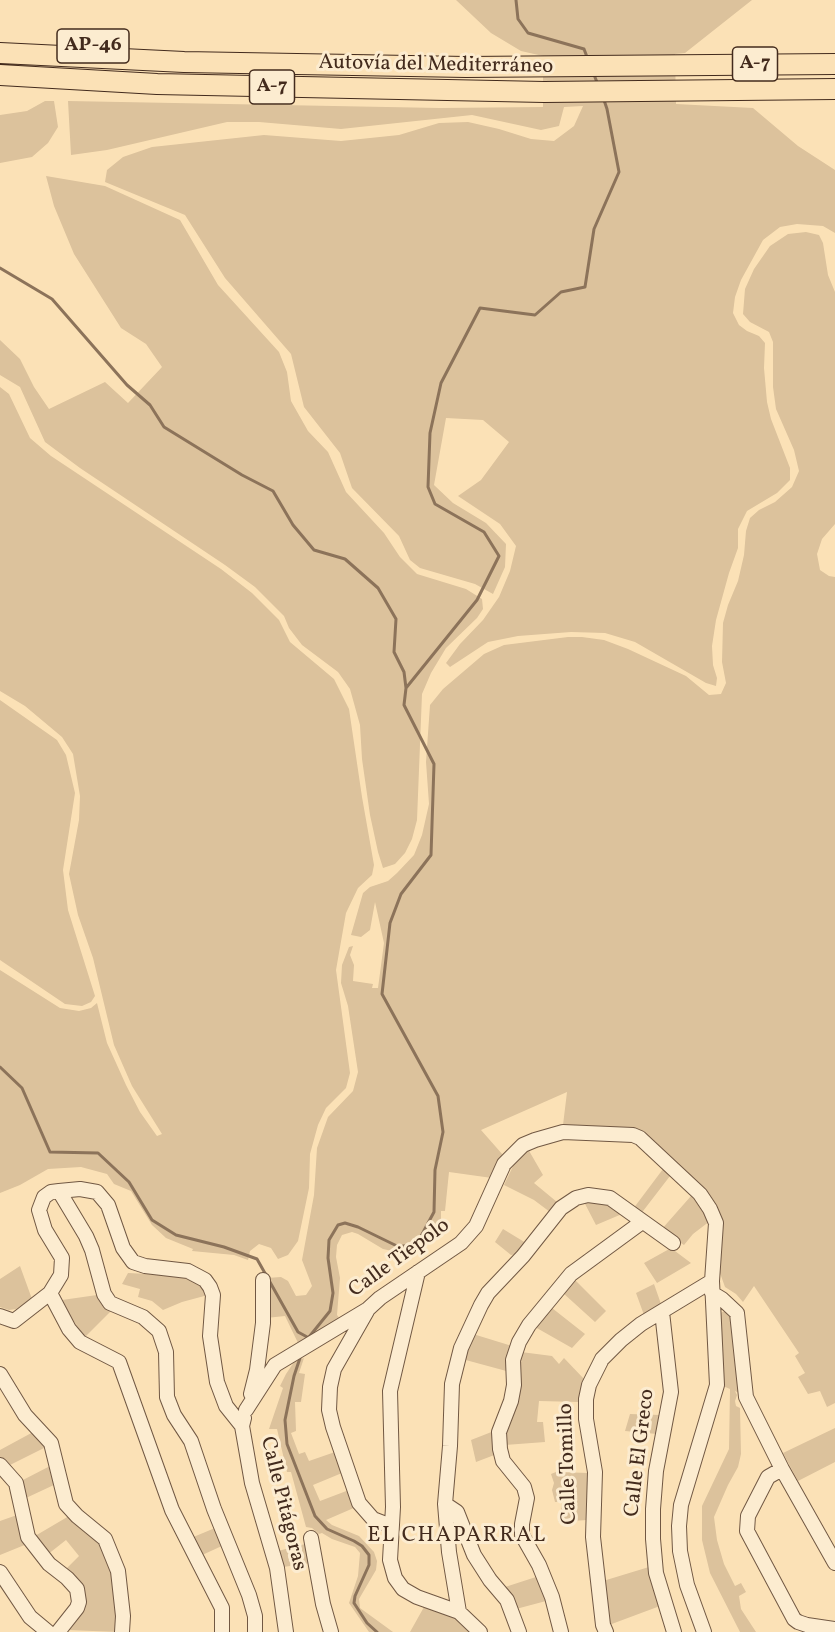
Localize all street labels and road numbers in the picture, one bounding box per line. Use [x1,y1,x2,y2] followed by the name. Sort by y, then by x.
[57,29,129,63] road number: AP-46
[732,47,777,81] road number: A-7
[318,51,554,81] street label: Autovía del Mediterráneo
[250,70,294,104] road number: A-7
[345,1214,455,1304] street label: Calle Tiepolo
[621,1388,661,1518] street label: Calle El Greco
[554,1403,584,1525] street label: Calle Tomillo
[253,1434,311,1574] street label: Calle Pitágoras

